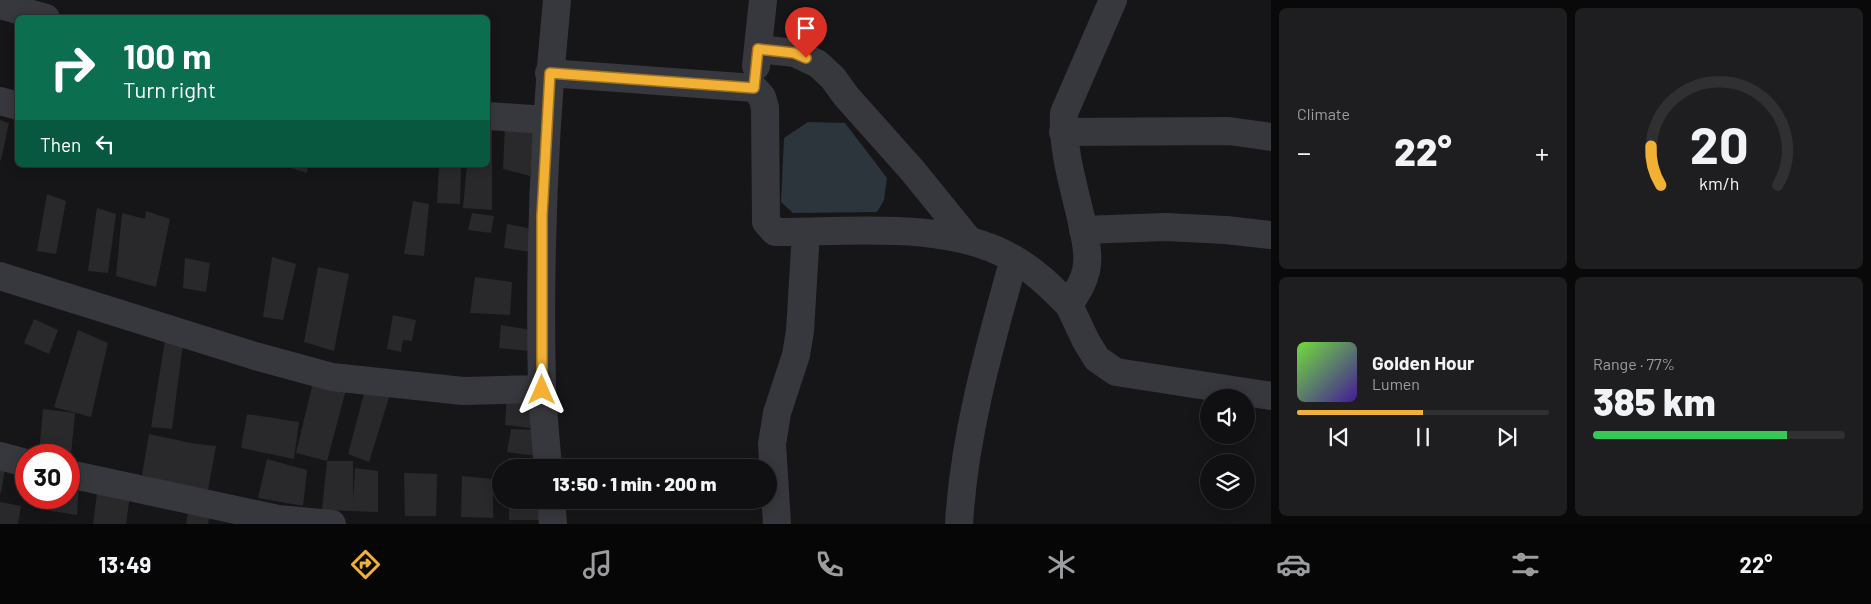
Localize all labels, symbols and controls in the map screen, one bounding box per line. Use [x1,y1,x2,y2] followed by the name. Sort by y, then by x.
[785,7,827,58] pin
[792,14,820,42] icon: arrive
[123,34,212,76] text: 100 m
[40,35,105,100] icon: right
[123,76,216,102] text: Turn right
[1297,104,1350,123] text: Climate
[1690,112,1748,174] text: 20
[1394,128,1452,174] text: 22°
[91,130,119,158] icon: left
[40,133,81,156] text: Then
[1297,135,1311,169] text: −
[1535,135,1549,169] text: +
[1699,172,1739,194] text: km/h
[1372,351,1474,374] text: Golden Hour
[1593,354,1675,373] text: Range · 77%
[515,363,567,415] position arrow
[1372,374,1420,393] text: Lumen
[1593,378,1716,424] text: 385 km
[1200,389,1255,509] map controls
[1200,389,1255,444] button: sound
[1325,423,1353,451] icon: previous
[1409,423,1437,451] icon: pause
[1493,423,1521,451] icon: next
[15,444,80,509] speed limit sign: 30
[1200,454,1255,509] button: layers
[553,472,717,495] text: 13:50 · 1 min · 200 m
[348,547,383,582] icon: directions
[580,547,615,582] icon: music
[812,547,847,582] icon: phone
[1044,547,1079,582] icon: climate
[1276,547,1311,582] icon: car
[1508,547,1543,582] icon: filters
[98,551,151,577] text: 13:49
[1740,551,1773,577] text: 22°

